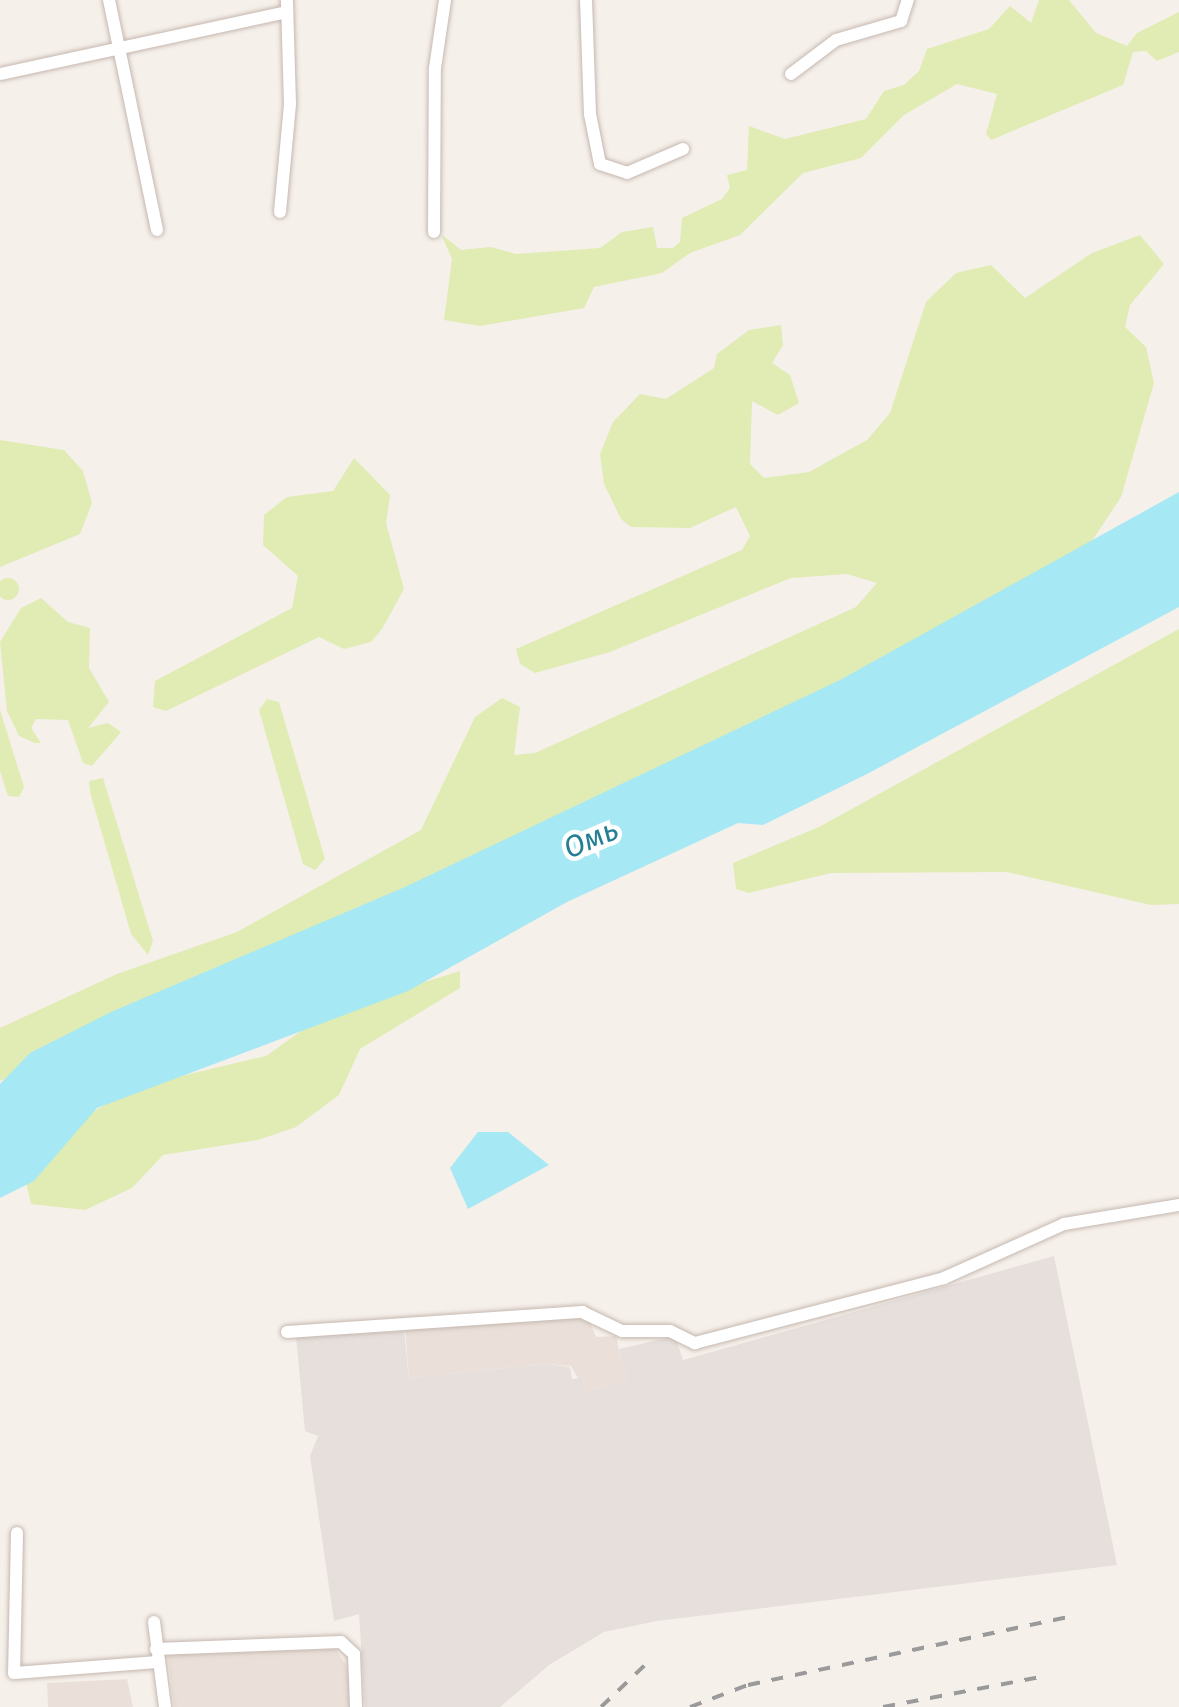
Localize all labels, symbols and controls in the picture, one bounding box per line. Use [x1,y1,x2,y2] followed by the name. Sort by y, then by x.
[558,812,624,866] water label: Омь

